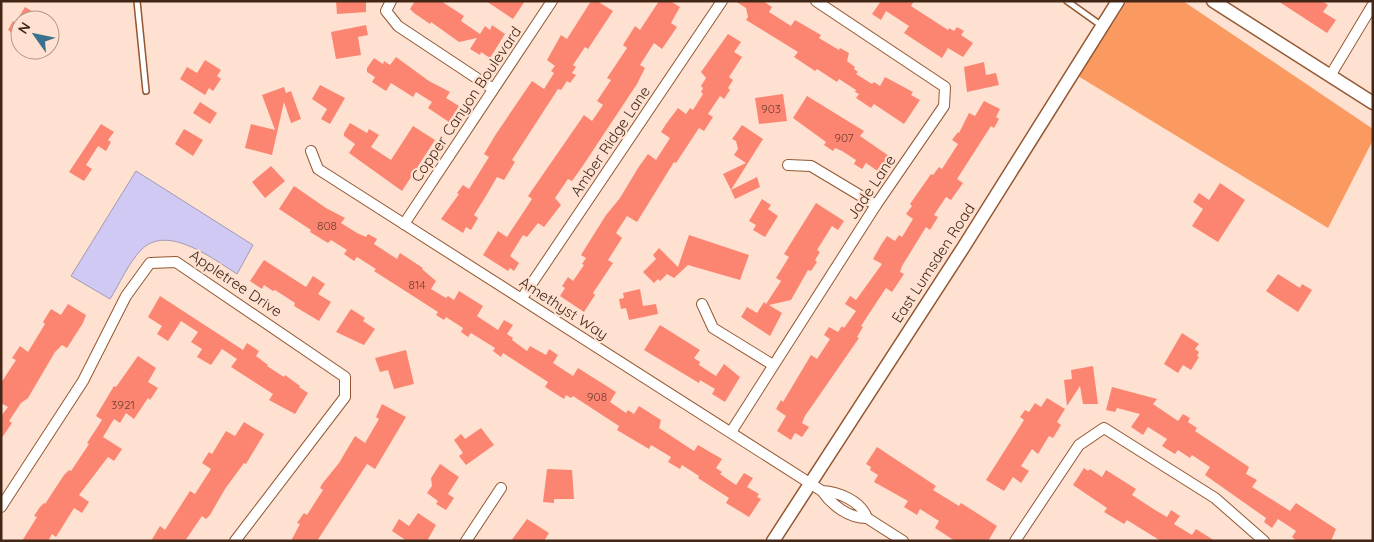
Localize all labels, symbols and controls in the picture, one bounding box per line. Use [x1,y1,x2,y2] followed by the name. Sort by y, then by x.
[10,10,60,60] north arrow
[14,19,34,37] text: N
[407,23,525,185] street label: Copper Canyon Boulevard
[566,82,654,200] street label: Amber Ridge Lane
[761,101,781,116] house number: 903
[834,130,854,145] house number: 907
[843,151,899,223] street label: Jade Lane
[887,200,979,326] street label: East Lumsden Road
[317,218,337,233] house number: 808
[186,245,286,321] street label: Appletree Drive
[516,272,612,344] street label: Amethyst Way
[408,277,426,292] house number: 814
[587,389,607,404] house number: 908
[111,397,135,412] house number: 3921

